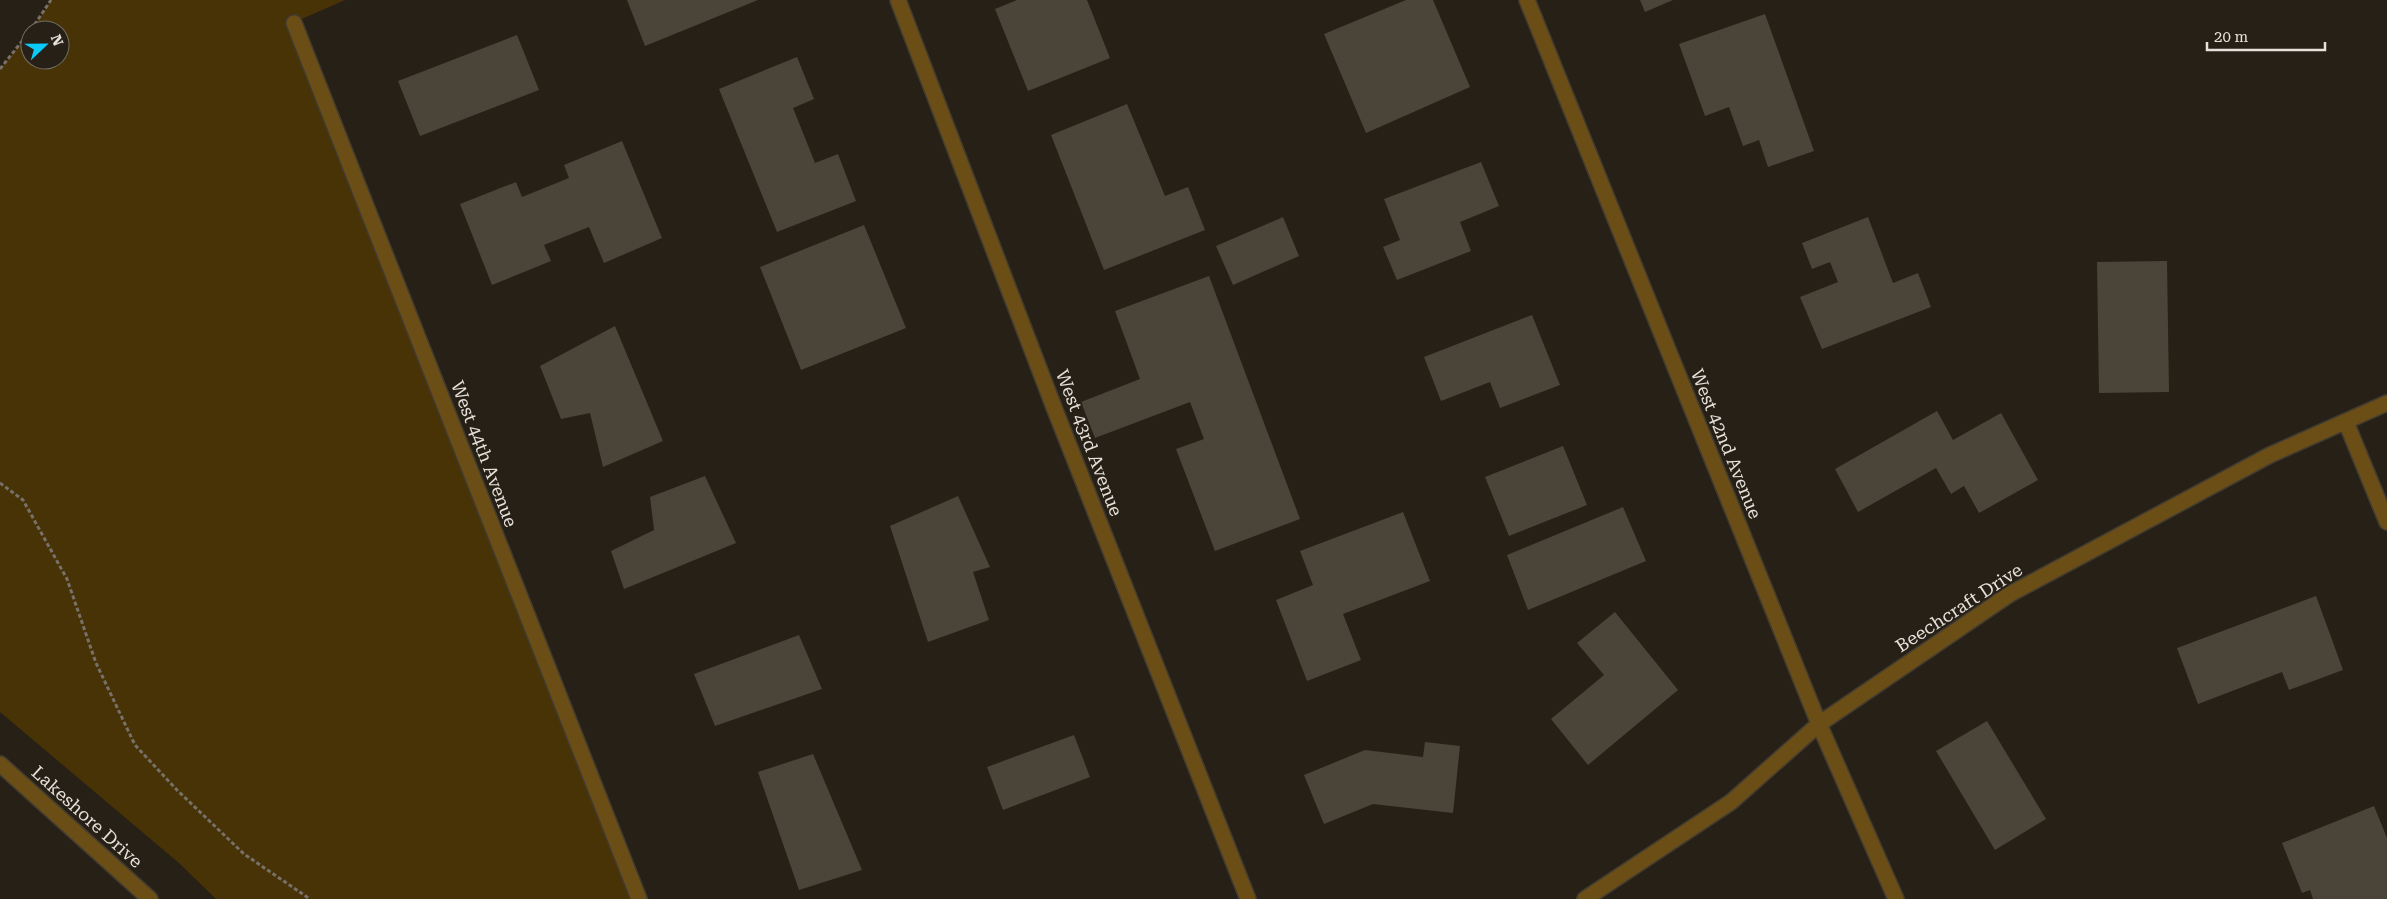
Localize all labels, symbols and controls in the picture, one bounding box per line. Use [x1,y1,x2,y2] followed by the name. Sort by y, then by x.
[20,20,70,70] north arrow
[2207,20,2324,52] scale bar
[2214,28,2249,46] text: 20 m
[48,32,67,48] text: N
[1687,366,1766,522] street label: West 42nd Avenue
[1052,367,1127,519] street label: West 43rd Avenue
[447,378,522,530] street label: West 44th Avenue
[1892,559,2026,656] street label: Beechcraft Drive
[28,761,147,872] street label: Lakeshore Drive

